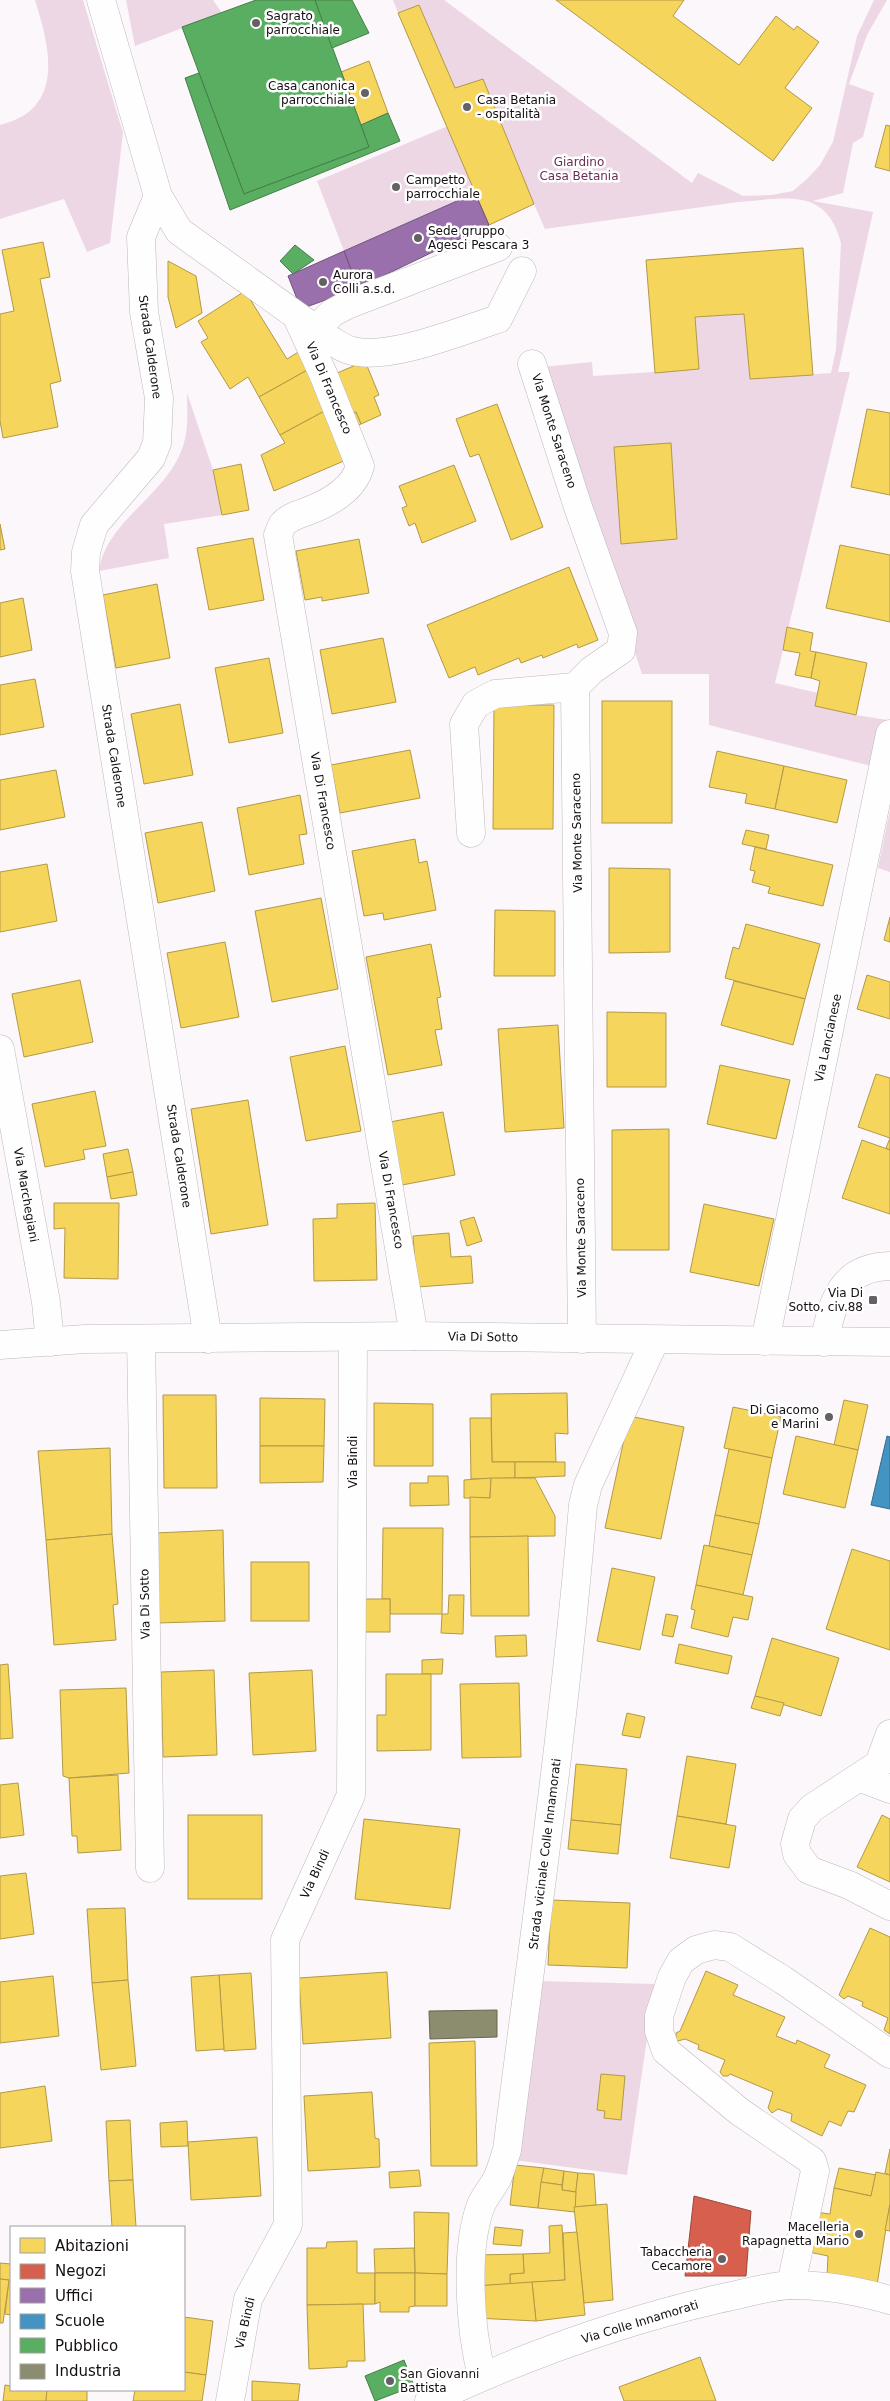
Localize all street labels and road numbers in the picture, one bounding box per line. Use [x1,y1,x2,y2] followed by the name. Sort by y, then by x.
[136,294,164,400] street label: Strada Calderone
[303,340,355,436] street label: Via Di Francesco
[529,372,579,490] street label: Via Monte Saraceno
[99,703,129,809] street label: Strada Calderone
[308,751,338,851] street label: Via Di Francesco
[569,773,585,893] street label: Via Monte Saraceno
[812,993,844,1083] street label: Via Lancianese
[164,1103,194,1209] street label: Strada Calderone
[11,1147,41,1243] street label: Via Marchegiani
[376,1150,406,1250] street label: Via Di Francesco
[573,1178,589,1298] street label: Via Monte Saraceno
[448,1329,518,1345] street label: Via Di Sotto
[346,1436,360,1488] street label: Via Bindi
[137,1569,153,1639] street label: Via Di Sotto
[526,1758,564,1950] street label: Strada vicinale Colle Innamorati
[298,1847,332,1901] street label: Via Bindi
[232,2296,258,2350] street label: Via Bindi
[580,2298,700,2346] street label: Via Colle Innamorati

